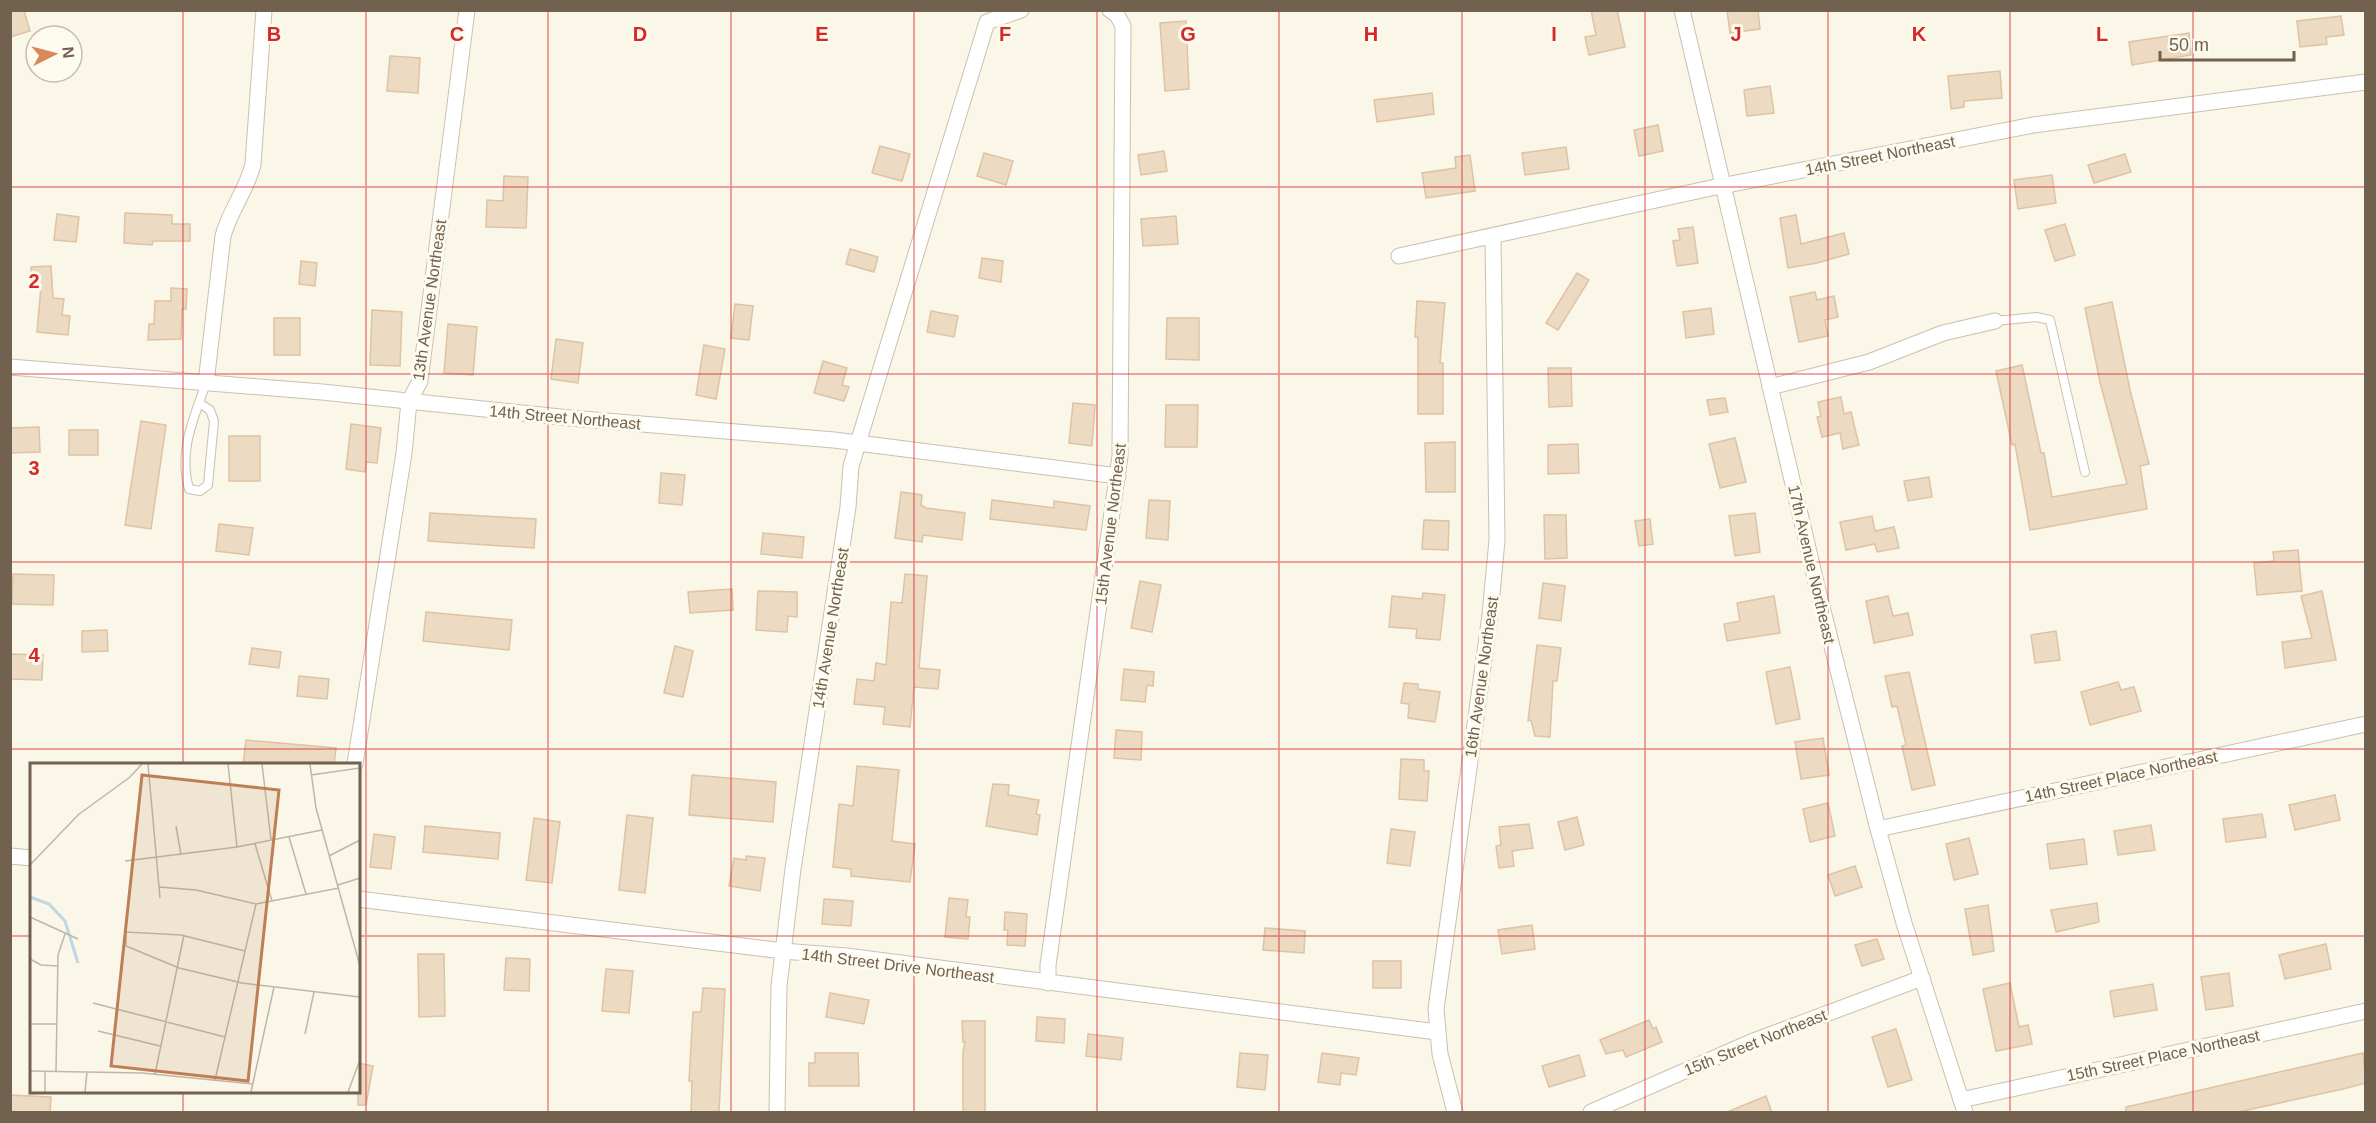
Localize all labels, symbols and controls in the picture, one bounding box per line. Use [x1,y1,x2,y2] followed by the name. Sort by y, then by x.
[267,23,281,45] text: B
[450,23,464,45] text: C
[633,23,647,45] text: D
[815,23,829,45] text: E
[999,23,1011,45] text: F
[1180,23,1196,45] text: G
[1364,23,1378,45] text: H
[1551,23,1557,45] text: I
[1730,23,1742,45] text: J
[1912,23,1927,45] text: K
[2096,23,2108,45] text: L
[24,24,84,84] north arrow
[2160,24,2294,62] scale bar
[2169,35,2209,55] text: 50 m
[59,46,77,59] text: N
[1804,133,1957,178] street label: 14th Street Northeast
[410,218,449,382] street label: 13th Avenue Northeast
[28,270,40,292] text: 2
[488,402,642,433] street label: 14th Street Northeast
[1092,442,1129,606] street label: 15th Avenue Northeast
[28,457,40,479] text: 3
[1785,483,1838,646] street label: 17th Avenue Northeast
[809,546,852,710] street label: 14th Avenue Northeast
[1462,595,1501,759] street label: 16th Avenue Northeast
[28,644,40,666] text: 4
[2023,748,2220,805] street label: 14th Street Place Northeast
[30,763,360,1093] inset map
[801,945,996,986] street label: 14th Street Drive Northeast
[1681,1006,1829,1079] street label: 15th Street Northeast
[2065,1027,2262,1084] street label: 15th Street Place Northeast

